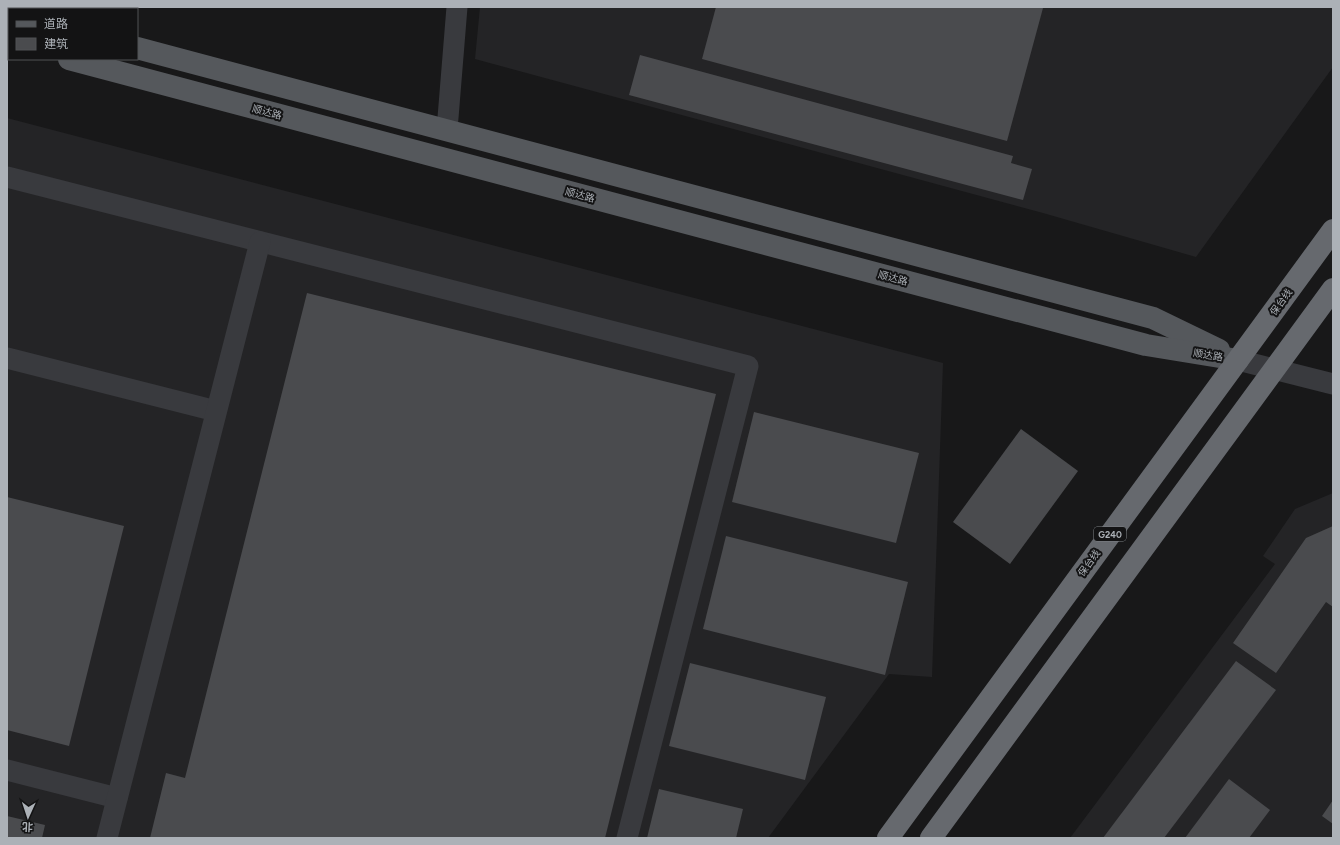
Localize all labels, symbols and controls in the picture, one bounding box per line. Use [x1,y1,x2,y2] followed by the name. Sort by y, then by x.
[8,8,138,60] legend
[44,17,68,31] text: 道路
[44,37,68,51] text: 建筑
[251,102,283,122] street label: 顺达路
[564,185,596,205] street label: 顺达路
[877,268,909,288] street label: 顺达路
[1267,286,1295,318] street label: 保台线
[1192,346,1224,364] street label: 顺达路
[1094,527,1126,541] road number: G240
[1075,547,1103,579] street label: 保台线
[8,797,48,837] north arrow
[22,820,33,833] text: 北

